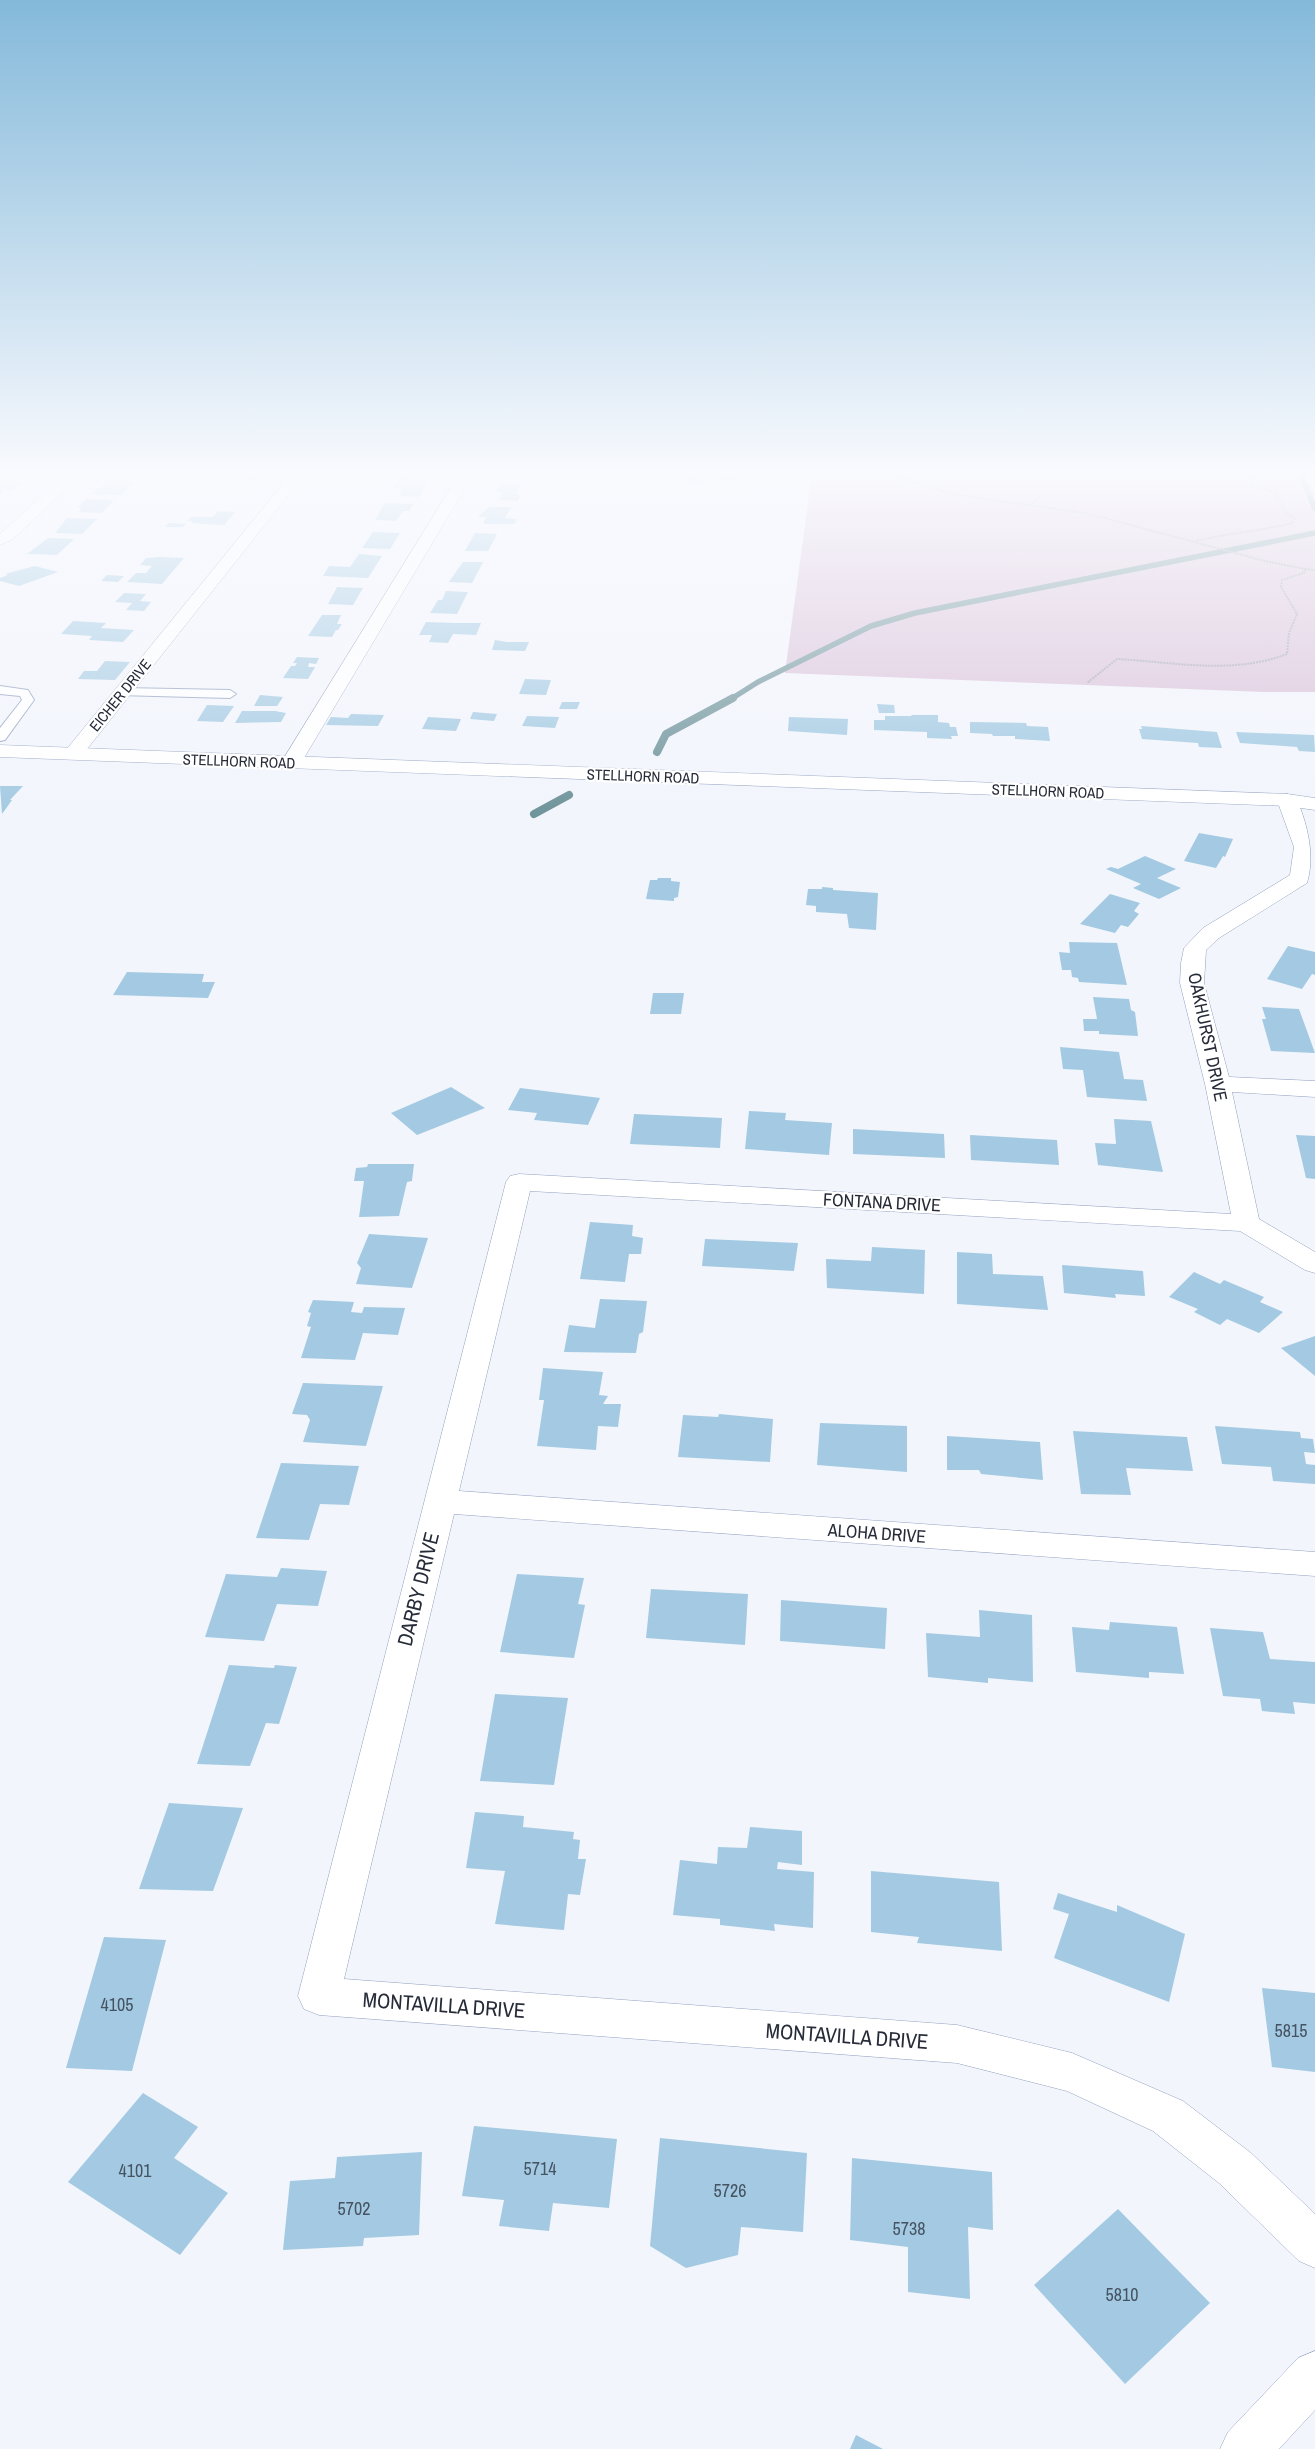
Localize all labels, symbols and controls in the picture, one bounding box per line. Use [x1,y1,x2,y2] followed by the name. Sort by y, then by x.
[84,654,156,736] street label: EICHER DRIVE
[182,749,296,773] street label: STELLHORN ROAD
[586,764,700,788] street label: STELLHORN ROAD
[991,779,1105,803] street label: STELLHORN ROAD
[1182,970,1234,1104] street label: OAKHURST DRIVE
[822,1186,942,1218] street label: FONTANA DRIVE
[826,1517,927,1549] street label: ALOHA DRIVE
[390,1529,446,1649] street label: DARBY DRIVE
[362,1985,526,2025] street label: MONTAVILLA DRIVE
[101,1992,133,2017] house number: 4105
[765,2016,929,2056] street label: MONTAVILLA DRIVE
[1275,2018,1307,2043] house number: 5815
[524,2156,556,2181] house number: 5714
[119,2158,152,2183] house number: 4101
[714,2178,746,2203] house number: 5726
[338,2196,370,2221] house number: 5702
[893,2216,925,2241] house number: 5738
[1106,2282,1138,2307] house number: 5810

